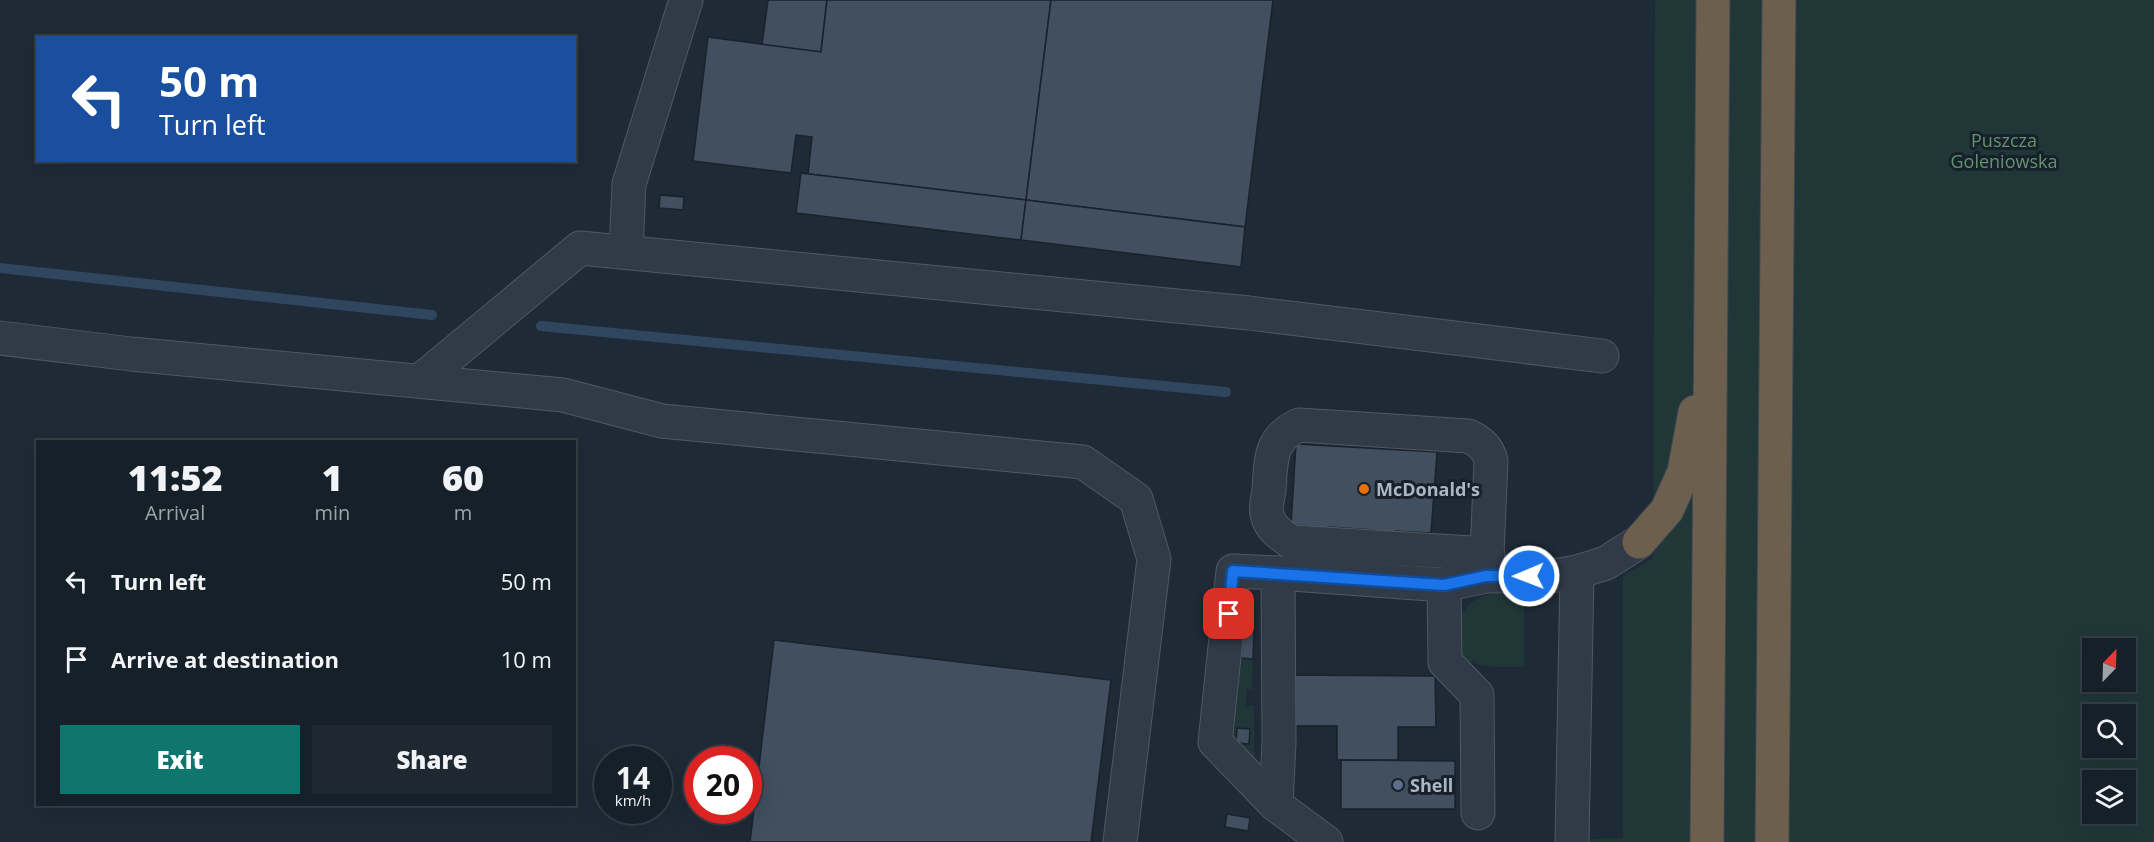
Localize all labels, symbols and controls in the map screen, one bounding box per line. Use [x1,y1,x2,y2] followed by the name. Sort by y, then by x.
[159,52,259,109] text: 50 m
[60,60,138,138] icon: left
[159,106,266,143] text: Turn left
[1951,128,2057,173] park label: Puszcza Goleniowska
[128,453,223,502] text: 11:52
[322,453,343,502] text: 1
[442,453,484,502] text: 60
[1376,477,1480,501] place label: McDonald's
[1357,482,1371,496] marker: McDonald's
[145,499,205,526] text: Arrival
[314,499,350,526] text: min
[454,499,472,526] text: m
[1497,544,1561,608] position arrow
[60,565,93,598] icon: left
[111,566,206,596] text: Turn left
[501,566,552,596] text: 50 m
[1203,588,1254,639] pin
[1212,597,1245,630] icon: arrive
[2082,638,2136,692] north arrow
[2082,638,2136,824] map controls
[60,643,93,676] icon: arrive
[111,644,339,674] text: Arrive at destination
[501,644,552,674] text: 10 m
[2082,704,2136,758] button: search
[60,725,300,794] button: Exit
[312,725,552,794] button: Share
[684,746,762,824] speed limit sign: 20
[616,757,650,798] text: 14
[2082,770,2136,824] button: layers
[1410,773,1453,797] place label: Shell
[1391,778,1405,792] marker: Shell
[615,790,651,810] text: km/h

